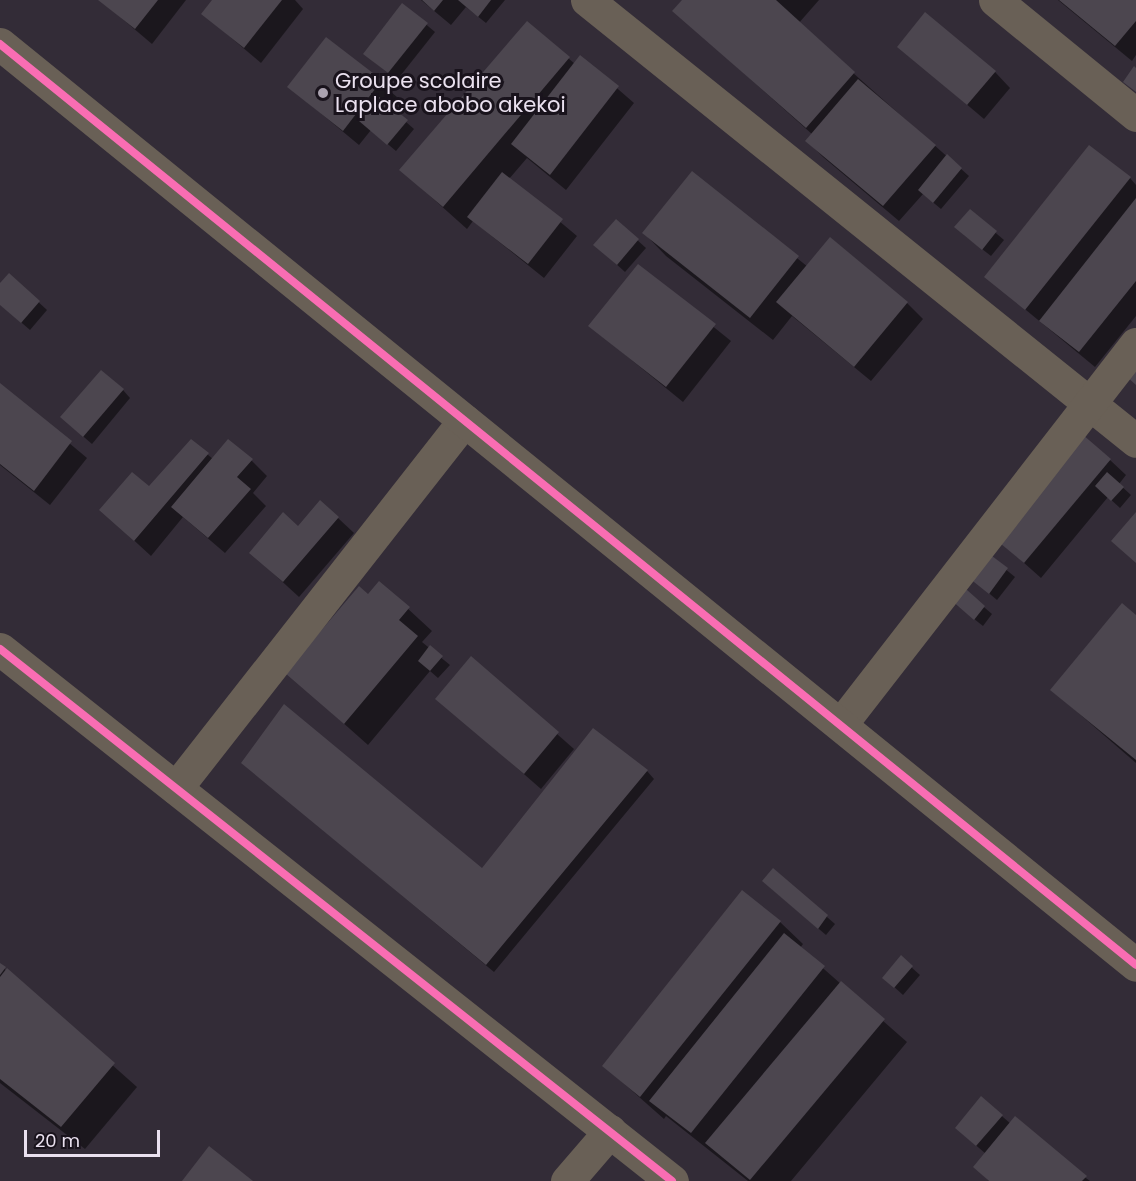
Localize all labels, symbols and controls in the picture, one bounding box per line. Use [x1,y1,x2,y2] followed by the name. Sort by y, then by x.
[335,68,566,118] place label: Groupe scolaire Laplace abobo akekoi
[316,86,330,100] marker: Groupe scolaire Laplace abobo akekoi
[27,1118,164,1156] scale bar
[35,1128,80,1153] text: 20 m

